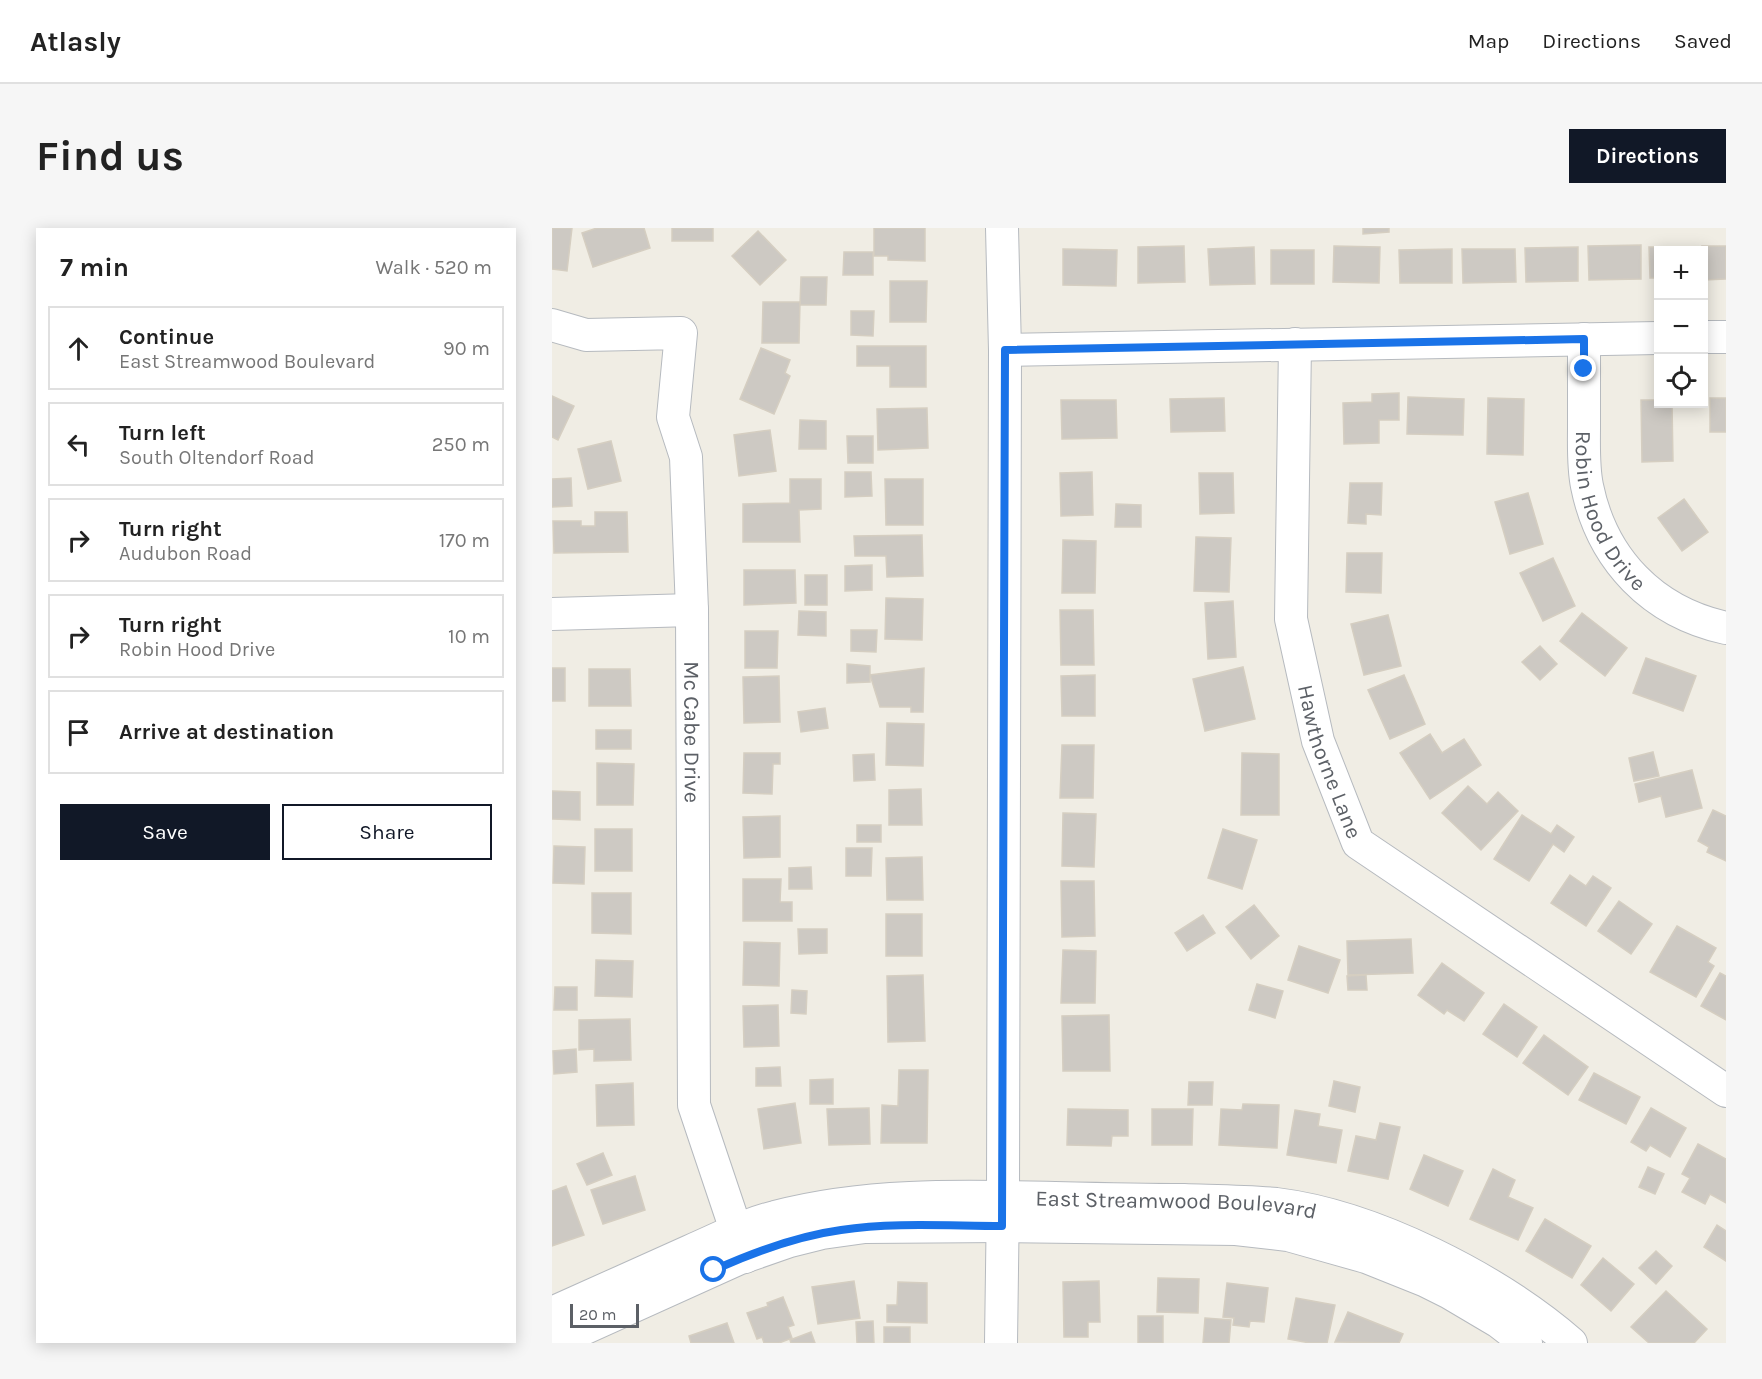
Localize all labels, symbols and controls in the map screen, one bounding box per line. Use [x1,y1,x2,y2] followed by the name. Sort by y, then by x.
[30,25,121,58] text: Atlasly
[1468,29,1509,53] text: Map
[1542,29,1641,53] text: Directions
[1674,29,1732,53] text: Saved
[1569,129,1726,183] button: Directions
[36,131,184,181] text: Find us
[1654,246,1708,408] map controls
[1654,246,1708,300] button: +
[60,252,129,283] text: 7 min
[376,256,492,279] text: Walk · 520 m
[1654,300,1708,354] button: −
[119,324,214,350] text: Continue
[62,332,95,365] icon: ahead
[443,337,490,360] text: 90 m
[119,350,375,373] text: East Streamwood Boulevard
[1654,354,1708,408] button: locate
[1570,355,1596,381] route end
[119,420,206,446] text: Turn left
[62,428,95,461] icon: left
[1570,431,1651,597] street label: Robin Hood Drive
[432,433,490,456] text: 250 m
[119,446,315,469] text: South Oltendorf Road
[119,516,222,542] text: Turn right
[62,524,95,557] icon: right
[439,529,490,552] text: 170 m
[119,542,252,565] text: Audubon Road
[119,612,222,638] text: Turn right
[62,620,95,653] icon: right
[448,625,490,648] text: 10 m
[119,638,275,661] text: Robin Hood Drive
[678,661,705,803] street label: Mc Cabe Drive
[1292,682,1367,843] street label: Hawthorne Lane
[62,716,95,749] icon: arrive
[119,719,334,745] text: Arrive at destination
[60,804,270,860] button: Save
[282,804,492,860] button: Share
[1035,1186,1319,1225] street label: East Streamwood Boulevard
[700,1256,726,1282] route start
[570,1301,639,1328] scale bar
[579,1305,617,1324] text: 20 m

